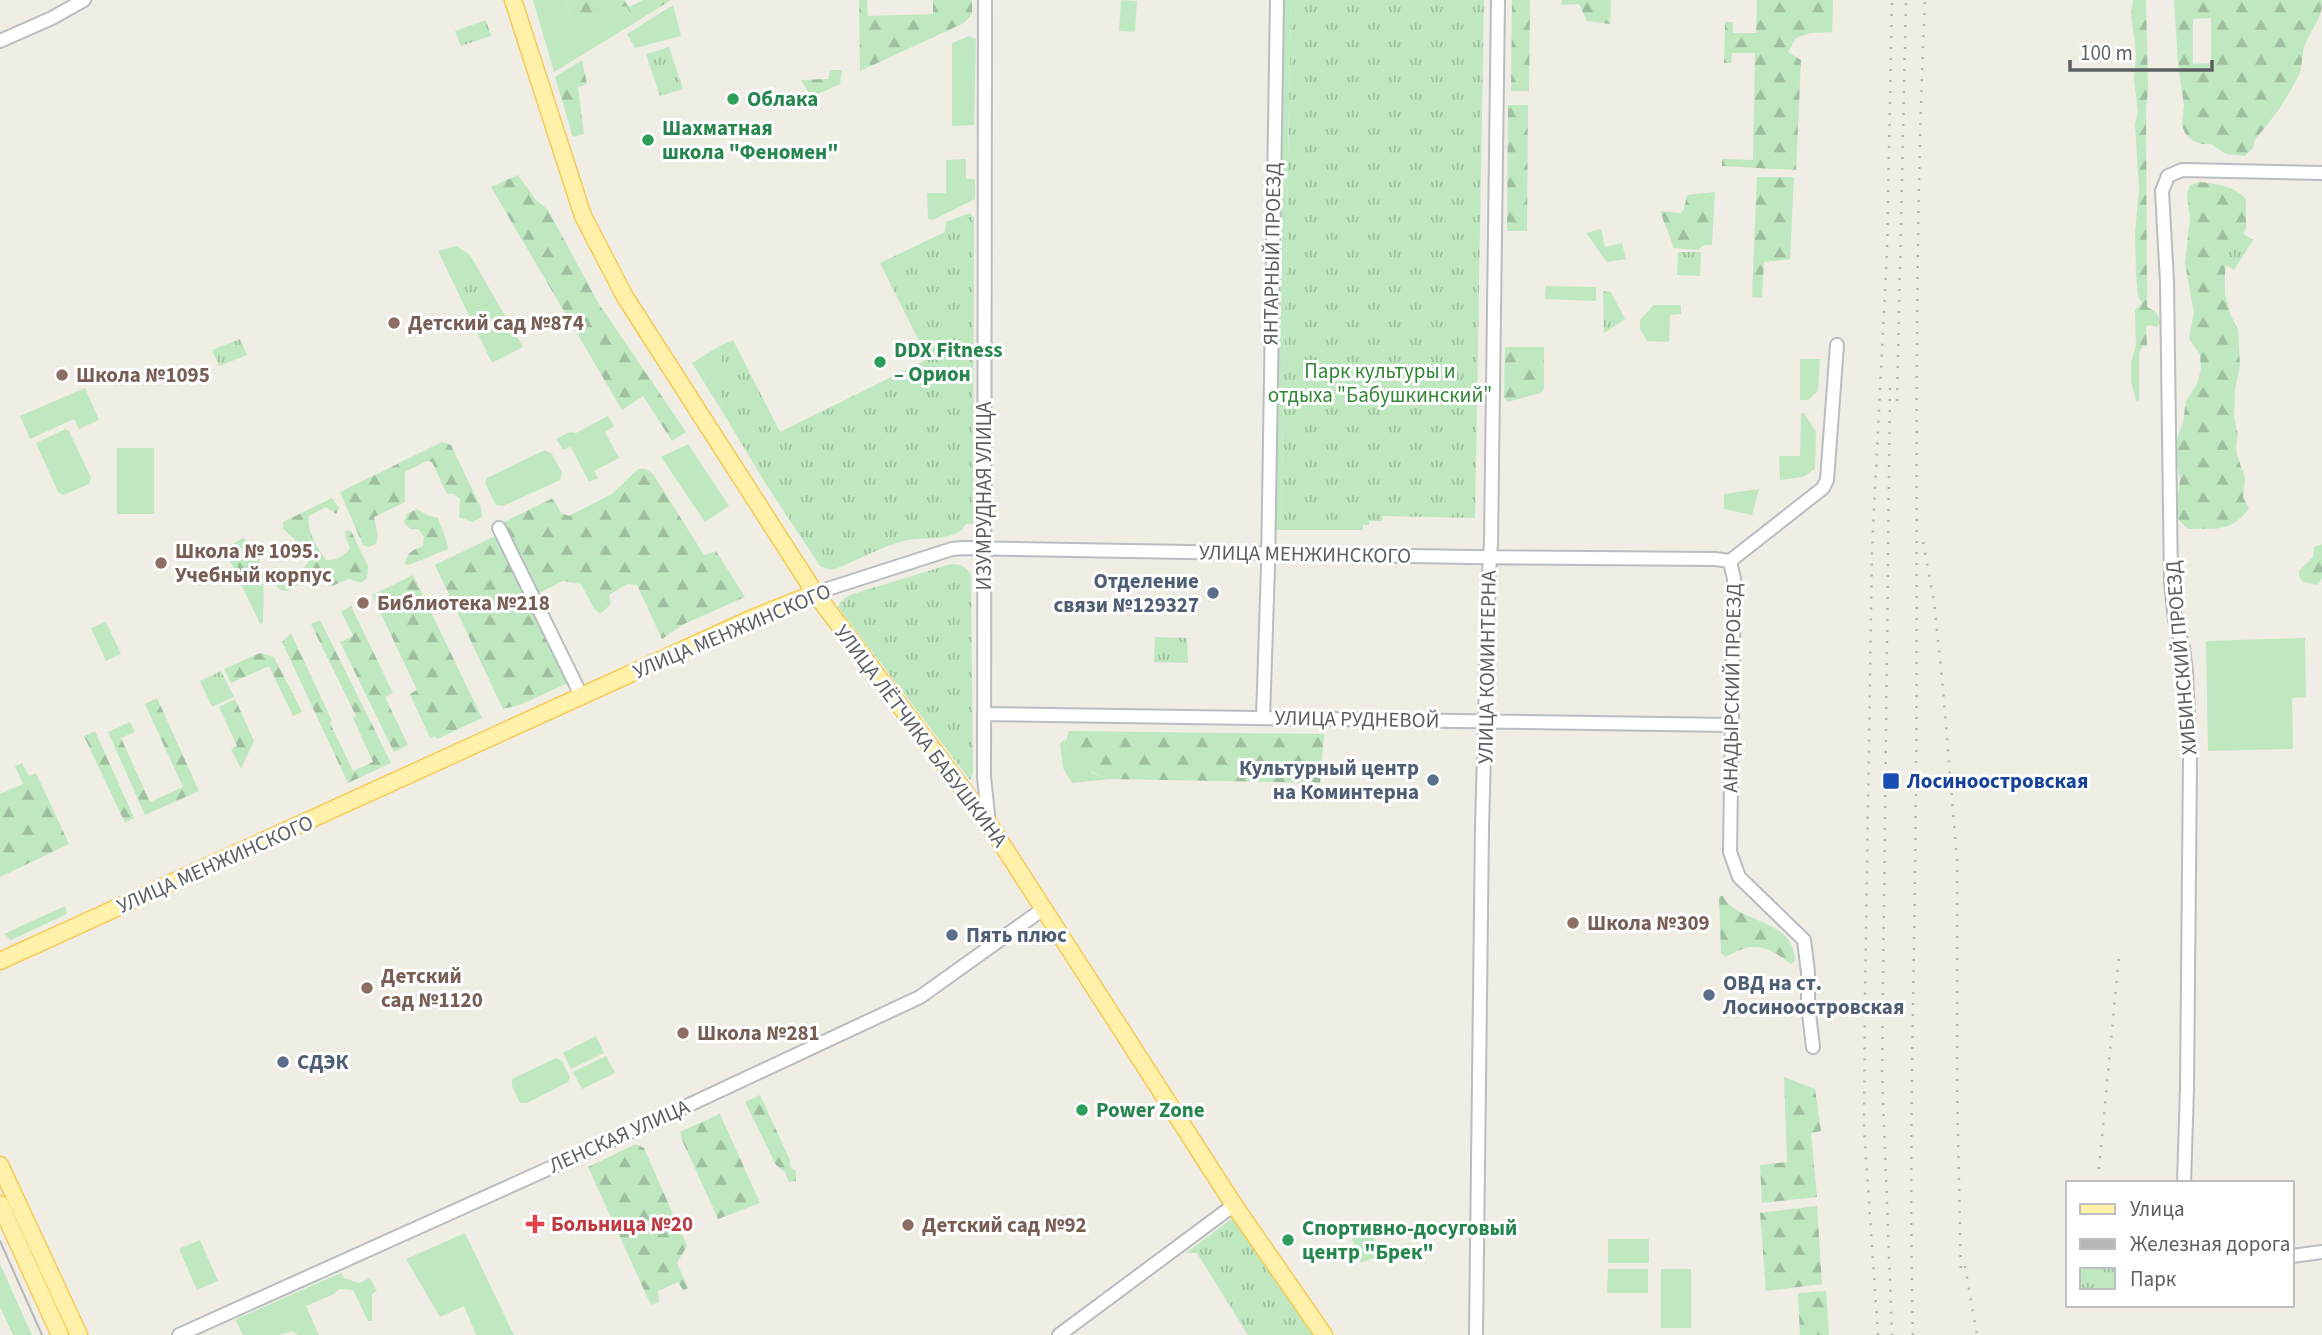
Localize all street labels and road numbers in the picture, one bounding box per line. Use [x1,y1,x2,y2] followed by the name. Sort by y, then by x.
[1255,162,1289,346] street label: ЯНТАРНЫЙ ПРОЕЗД
[969,401,999,590] street label: ИЗУМРУДНАЯ УЛИЦА
[1199,537,1411,571] street label: УЛИЦА МЕНЖИНСКОГО
[2158,560,2204,756] street label: ХИБИНСКИЙ ПРОЕЗД
[1470,569,1504,764] street label: УЛИЦА КОМИНТЕРНА
[629,576,835,686] street label: УЛИЦА МЕНЖИНСКОГО
[1715,583,1749,793] street label: АНАДЫРСКИЙ ПРОЕЗД
[827,619,1015,854] street label: УЛИЦА ЛЁТЧИКА БАБУШКИНА
[1274,703,1440,735] street label: УЛИЦА РУДНЕВОЙ
[112,807,318,921] street label: УЛИЦА МЕНЖИНСКОГО
[544,1091,695,1180] street label: ЛЕНСКАЯ УЛИЦА

